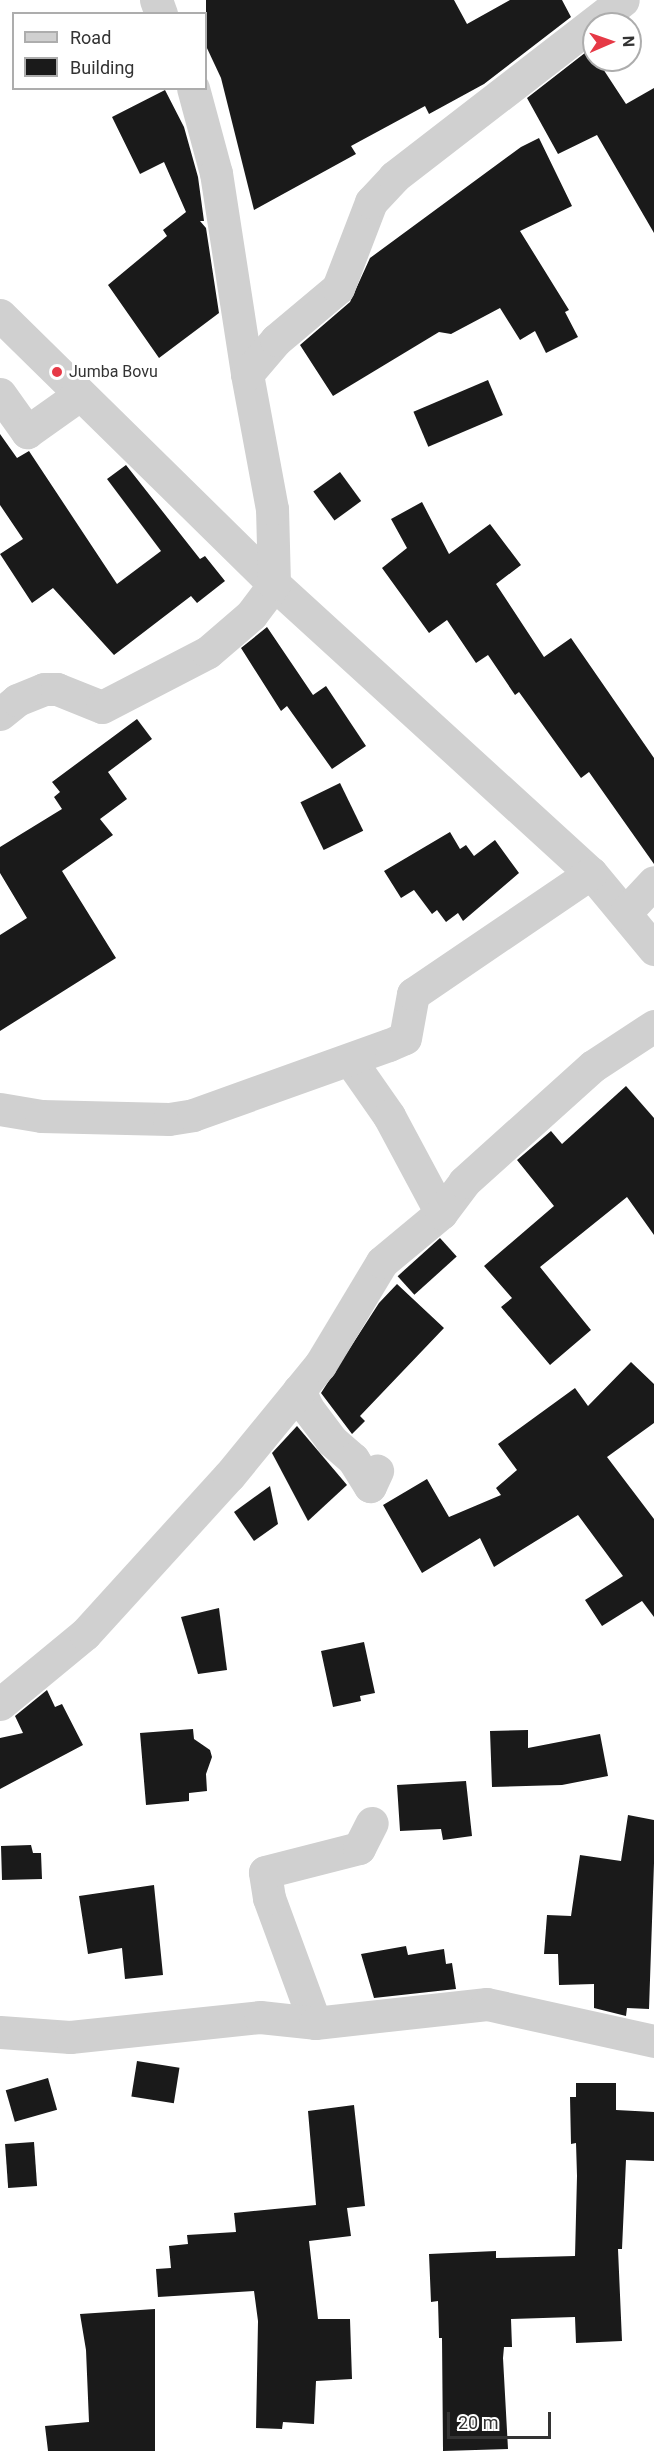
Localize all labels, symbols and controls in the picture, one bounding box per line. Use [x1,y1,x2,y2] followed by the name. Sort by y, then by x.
[12,12,207,90] legend
[582,12,642,72] north arrow
[70,27,111,48] text: Road
[619,35,638,47] text: N
[70,57,134,78] text: Building
[69,362,158,382] place label: Jumba Bovu
[50,365,64,379] marker: Jumba Bovu
[450,2400,554,2438] scale bar
[458,2412,498,2433] text: 20 m

